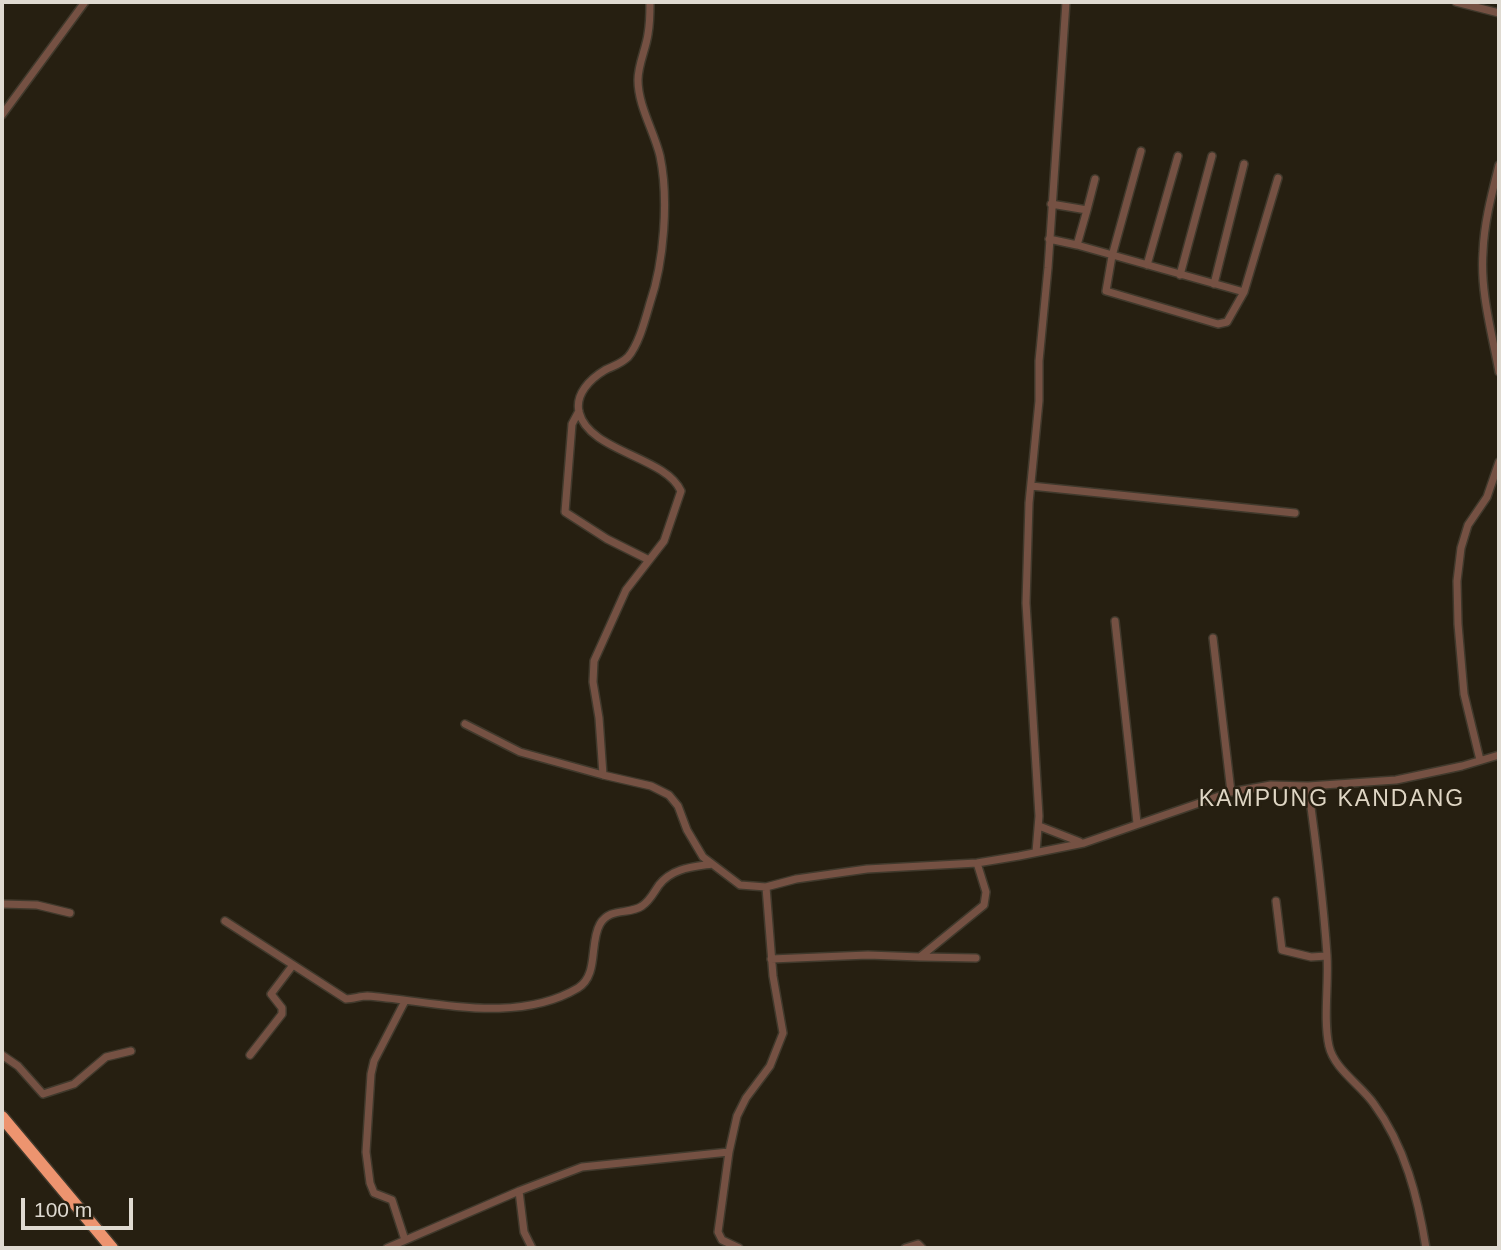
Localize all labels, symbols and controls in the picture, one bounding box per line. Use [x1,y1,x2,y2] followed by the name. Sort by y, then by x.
[1201,786,1463,814] district label: KAMPUNG KANDANG
[24,1184,136,1228] scale bar
[34,1198,92,1221] text: 100 m

